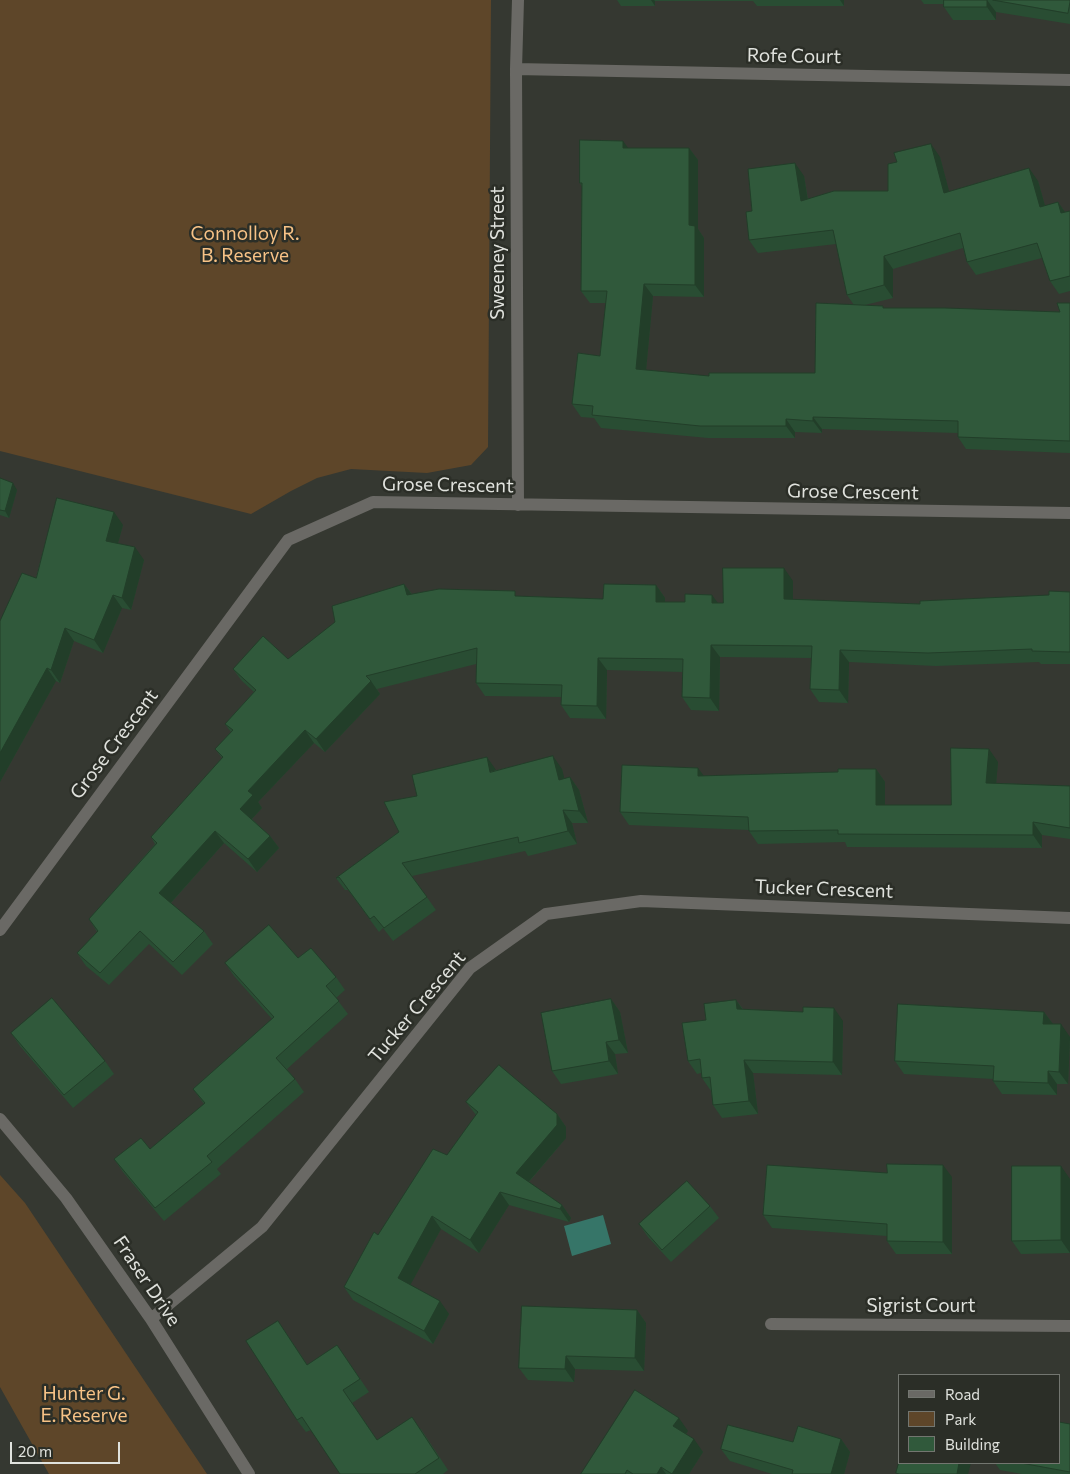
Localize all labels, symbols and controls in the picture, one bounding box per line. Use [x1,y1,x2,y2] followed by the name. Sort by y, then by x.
[747,44,841,68] street label: Rofe Court
[487,186,509,320] street label: Sweeney Street
[191,223,299,267] park label: Connolloy R. B. Reserve
[382,472,514,498] street label: Grose Crescent
[787,479,919,505] street label: Grose Crescent
[65,685,163,803] street label: Grose Crescent
[754,875,894,903] street label: Tucker Crescent
[364,947,470,1067] street label: Tucker Crescent
[109,1232,185,1330] street label: Fraser Drive
[866,1295,976,1317] street label: Sigrist Court
[898,1374,1060,1464] legend
[40,1383,128,1427] park label: Hunter G. E. Reserve
[945,1385,980,1403] text: Road
[945,1410,976,1428] text: Park
[12,1432,122,1464] scale bar
[945,1435,1000,1453] text: Building
[18,1442,52,1460] text: 20 m

